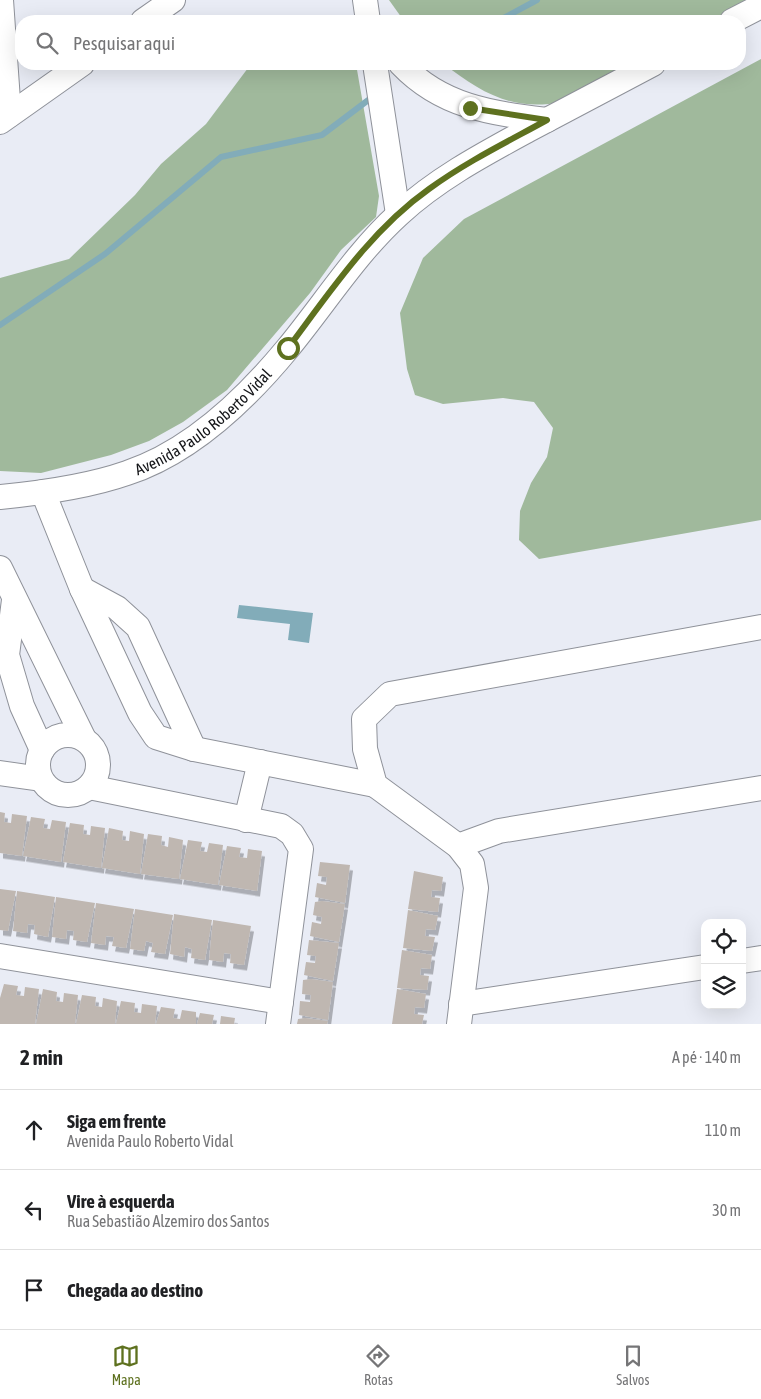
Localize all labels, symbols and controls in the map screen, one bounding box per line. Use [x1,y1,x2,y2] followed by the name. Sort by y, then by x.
[15,15,746,70] search box
[33,29,61,57] icon: search
[73,32,175,54] text: Pesquisar aqui
[459,97,482,120] route end
[277,337,300,360] route start
[132,365,275,478] street label: Avenida Paulo Roberto Vidal
[701,919,746,1009] map controls
[701,919,746,964] button: locate
[701,964,746,1009] button: layers
[20,1045,63,1069] text: 2 min
[672,1048,741,1066] text: A pé · 140 m
[67,1110,166,1132] text: Siga em frente
[20,1116,48,1144] icon: ahead
[705,1121,741,1139] text: 110 m
[67,1132,234,1150] text: Avenida Paulo Roberto Vidal
[67,1190,175,1212] text: Vire à esquerda
[20,1196,48,1224] icon: left
[712,1201,741,1219] text: 30 m
[67,1212,270,1230] text: Rua Sebastião Alzemiro dos Santos
[20,1276,48,1304] icon: arrive
[67,1279,203,1301] text: Chegada ao destino
[112,1342,141,1388] tab: Mapa
[364,1342,393,1388] tab: Rotas
[616,1342,649,1388] tab: Salvos

